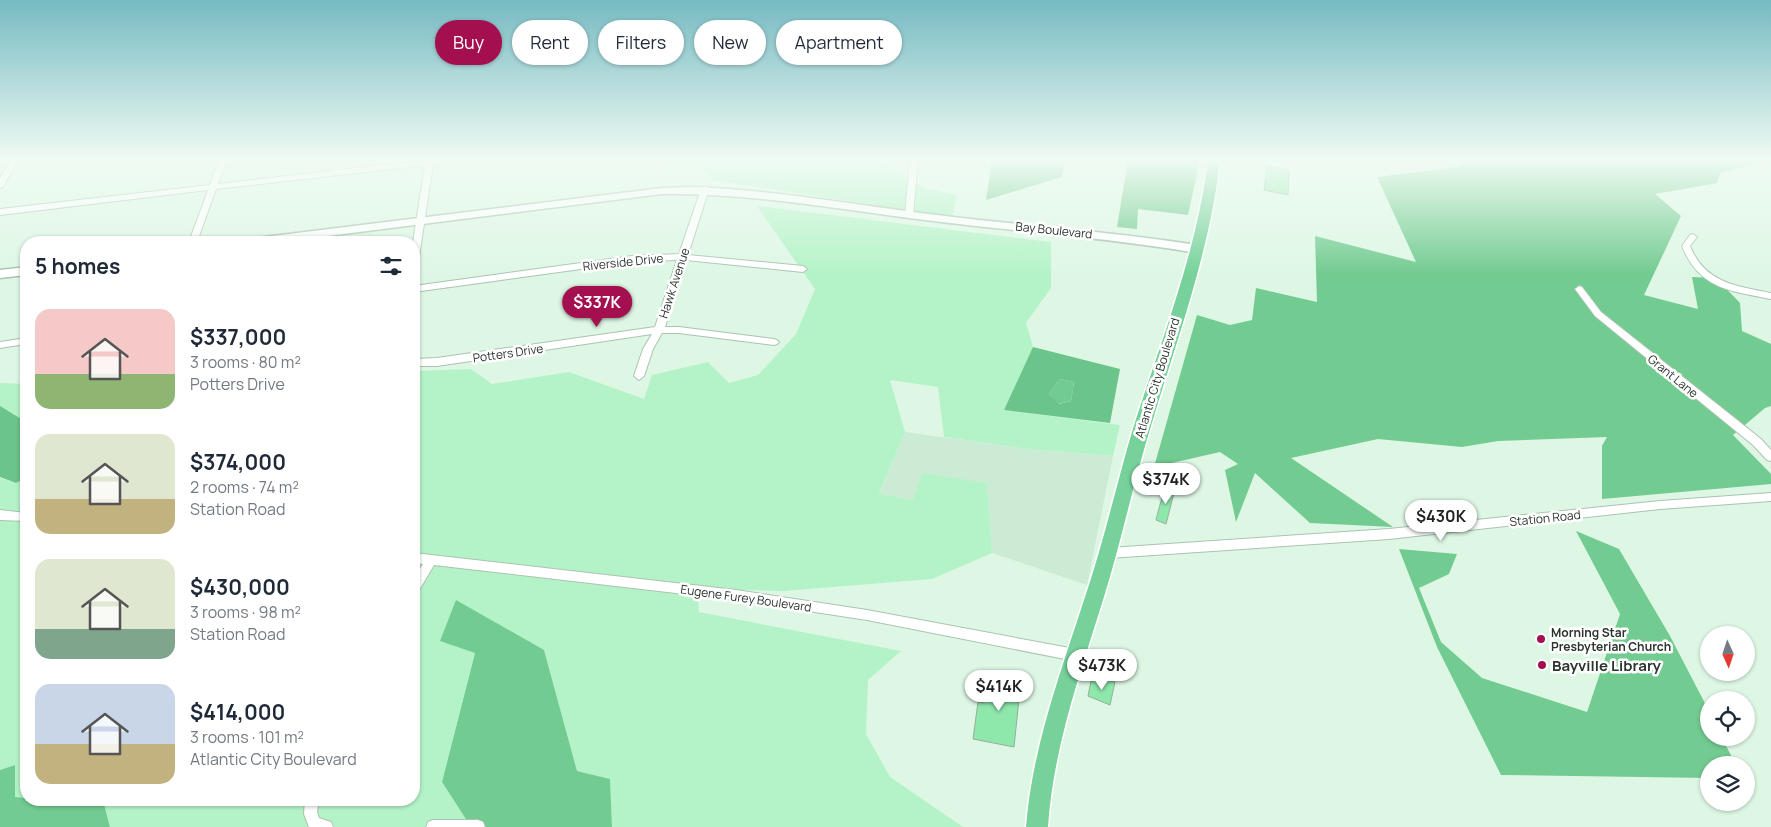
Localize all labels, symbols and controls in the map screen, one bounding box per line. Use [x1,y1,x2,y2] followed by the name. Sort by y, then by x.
[435,20,502,65] chip: Buy
[512,20,588,65] chip: Rent
[598,20,684,65] chip: Filters
[694,20,766,65] chip: New
[776,20,902,65] chip: Apartment
[1015,218,1093,242] street label: Bay Boulevard
[655,246,693,320] street label: Hawk Avenue
[582,249,664,275] street label: Riverside Drive
[35,252,120,280] text: 5 homes
[377,252,405,280] icon: filters
[562,286,632,328] pin: $337K
[573,291,621,313] text: $337K
[1131,316,1183,440] street label: Atlantic City Boulevard
[190,323,286,351] text: $337,000
[75,329,135,389] icon: home
[472,340,544,366] street label: Potters Drive
[1644,350,1702,402] street label: Grant Lane
[190,351,301,373] text: 3 rooms · 80 m²
[190,373,285,395] text: Potters Drive
[190,448,286,476] text: $374,000
[75,454,135,514] icon: home
[1131,462,1201,505] pin: $374K
[1142,468,1190,490] text: $374K
[190,476,299,498] text: 2 rooms · 74 m²
[190,498,285,520] text: Station Road
[1406,500,1476,542] pin: $430K
[1416,505,1466,527] text: $430K
[1509,506,1581,530] street label: Station Road
[190,573,290,601] text: $430,000
[75,579,135,639] icon: home
[679,580,813,616] street label: Eugene Furey Boulevard
[190,601,301,623] text: 3 rooms · 98 m²
[190,623,285,645] text: Station Road
[1551,624,1671,655] place label: Morning Star Presbyterian Church
[1700,626,1755,681] north arrow
[1700,626,1755,811] map controls
[1535,633,1547,645] marker: Morning Star Presbyterian Church
[1067,648,1137,691] pin: $473K
[1078,654,1126,676] text: $473K
[1552,655,1662,676] place label: Bayville Library
[1536,659,1548,671] marker: Bayville Library
[964,670,1034,712] pin: $414K
[976,675,1022,697] text: $414K
[1700,691,1755,746] button: locate
[190,698,285,726] text: $414,000
[75,704,135,764] icon: home
[190,726,304,748] text: 3 rooms · 101 m²
[190,748,357,770] text: Atlantic City Boulevard
[1700,756,1755,811] button: layers

